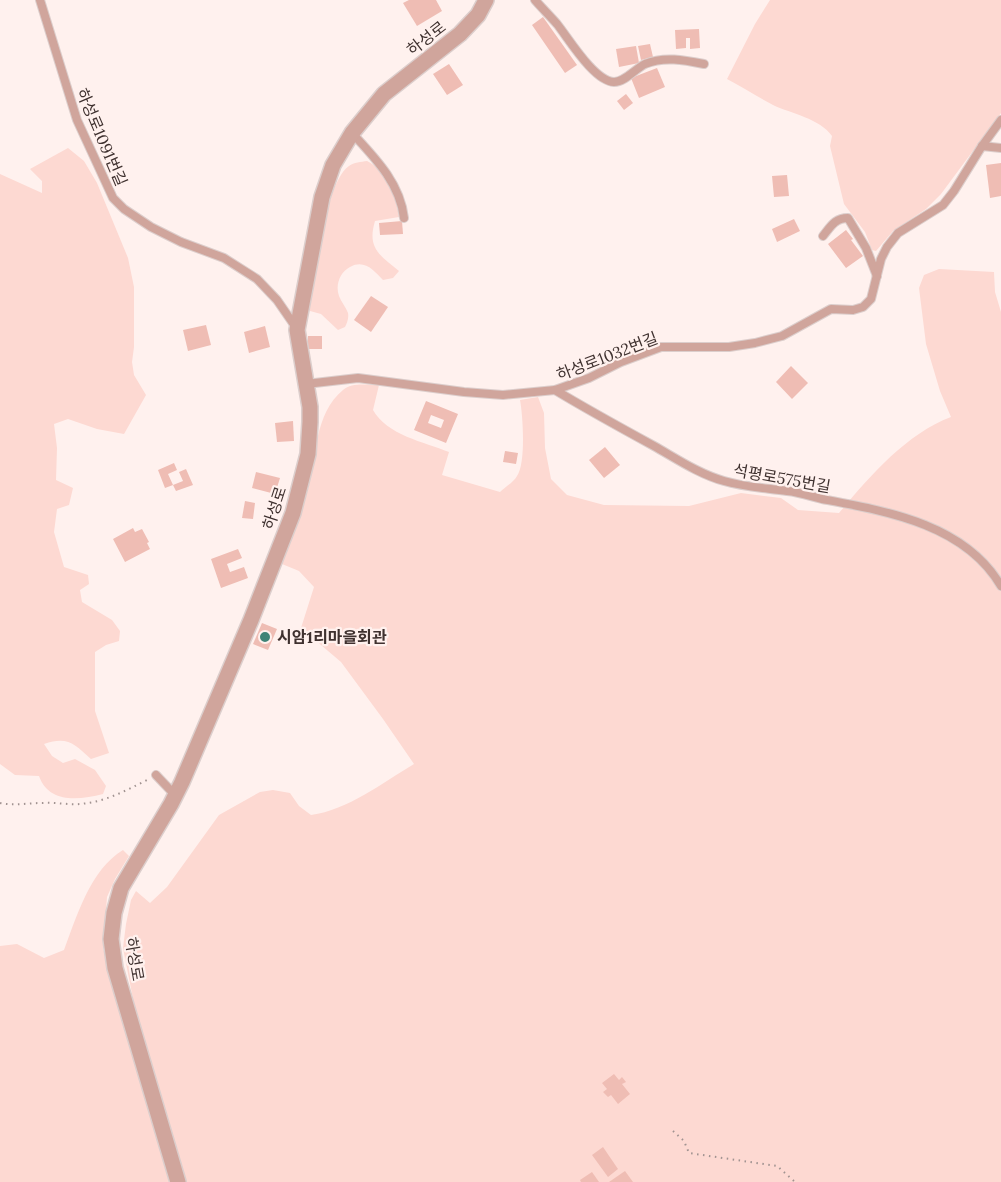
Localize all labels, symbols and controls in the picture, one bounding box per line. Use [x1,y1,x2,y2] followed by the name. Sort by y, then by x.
[402,16,450,59] street label: 하성로
[72,85,132,189] street label: 하성로1091번길
[554,328,660,384] street label: 하성로1032번길
[732,460,832,496] street label: 석평로575번길
[258,484,290,532] street label: 하성로
[277,627,387,647] place label: 시암1리마을회관
[258,630,272,644] marker: 시암1리마을회관
[121,936,149,983] street label: 하성로

